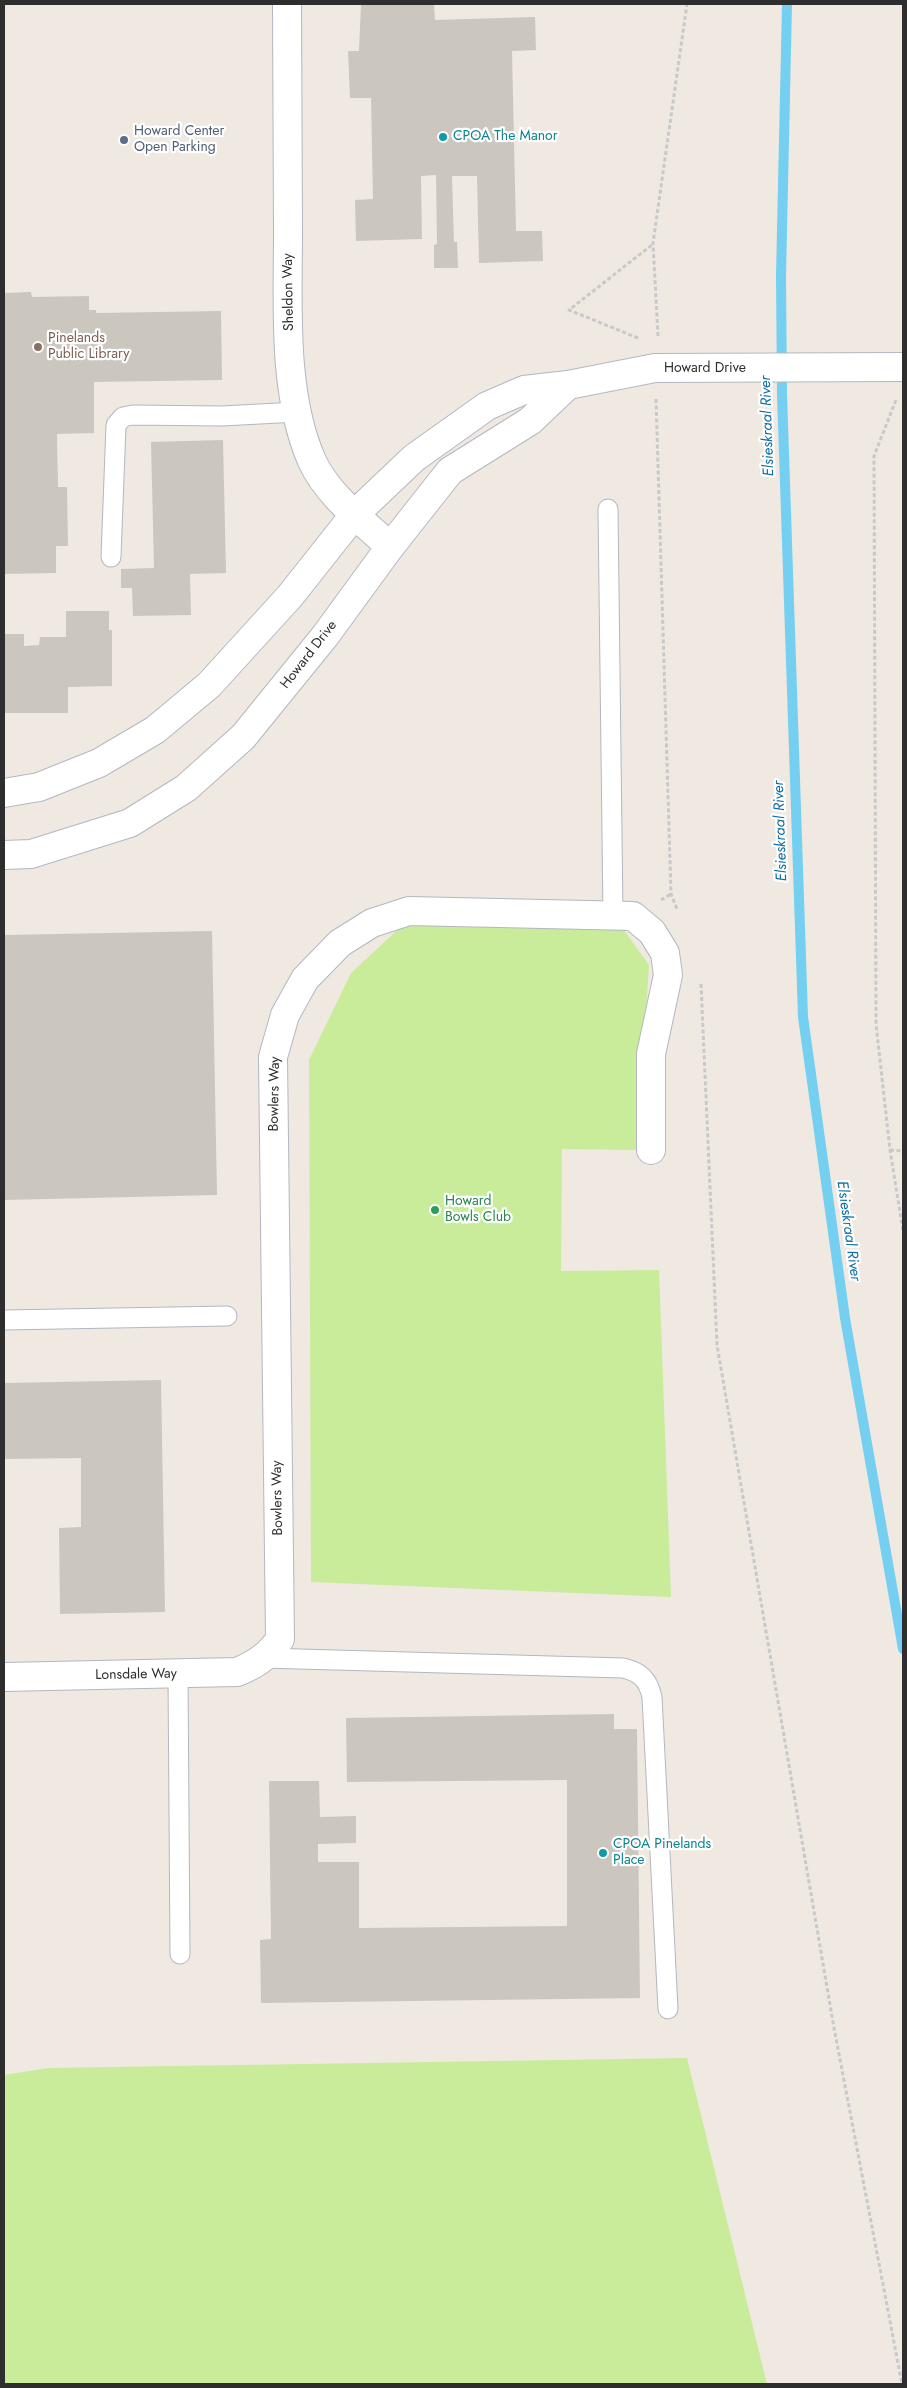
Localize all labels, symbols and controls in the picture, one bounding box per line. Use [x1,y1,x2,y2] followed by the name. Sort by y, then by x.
[134,124,224,156] place label: Howard Center Open Parking
[453,129,557,145] place label: CPOA The Manor
[437,131,449,143] marker: CPOA The Manor
[118,134,130,146] marker: Howard Center Open Parking
[280,253,298,331] street label: Sheldon Way
[48,331,129,364] place label: Pinelands Public Library
[32,341,44,353] marker: Pinelands Public Library
[664,361,746,377] street label: Howard Drive
[757,375,779,477] water label: Elsieskraal River
[277,618,341,692] street label: Howard Drive
[770,780,792,882] water label: Elsieskraal River
[266,1056,284,1132] street label: Bowlers Way
[832,1180,864,1282] water label: Elsieskraal River
[445,1194,511,1226] place label: Howard Bowls Club
[429,1204,441,1216] marker: Howard Bowls Club
[269,1460,287,1536] street label: Bowlers Way
[95,1666,177,1684] street label: Lonsdale Way
[613,1837,711,1870] place label: CPOA Pinelands Place
[597,1847,609,1859] marker: CPOA Pinelands Place

